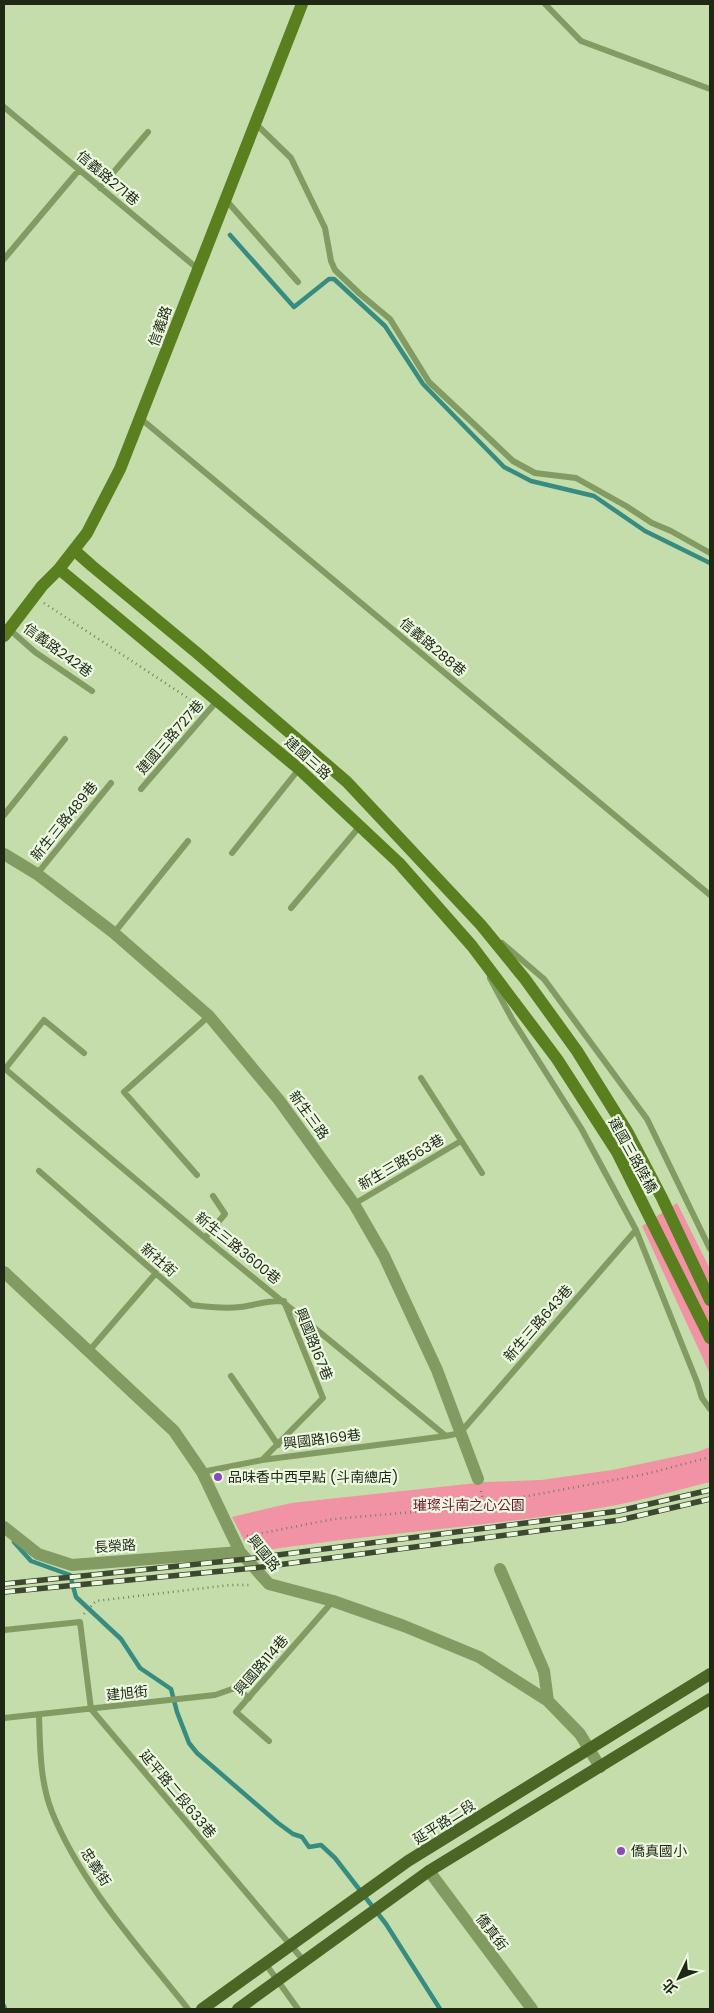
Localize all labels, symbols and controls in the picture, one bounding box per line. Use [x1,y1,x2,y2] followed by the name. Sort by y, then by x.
[72,146,144,210] street label: 信義路271巷
[143,303,177,349] street label: 信義路
[395,613,471,681] street label: 信義路288巷
[19,618,97,682] street label: 信義路242巷
[132,695,208,779] street label: 建國三路727巷
[281,732,335,784] street label: 建國三路
[26,777,102,865] street label: 新生三路489巷
[284,1086,334,1144] street label: 新生三路
[604,1113,662,1197] street label: 建國三路陸橋
[354,1129,448,1195] street label: 新生三路563巷
[191,1207,285,1289] street label: 新生三路3600巷
[137,1239,181,1281] street label: 新社街
[499,1280,577,1366] street label: 新生三路643巷
[290,1305,338,1383] street label: 興國路167巷
[282,1424,362,1454] street label: 興國路169巷
[228,1467,398,1487] place label: 品味香中西早點 (斗南總店)
[212,1471,224,1483] marker: 品味香中西早點 (斗南總店)
[413,1495,525,1515] park label: 璀璨斗南之心公園
[243,1530,285,1576] street label: 興國路
[93,1535,137,1557] street label: 長榮路
[229,1631,293,1699] street label: 興國路114巷
[105,1681,149,1705] street label: 建旭街
[135,1746,221,1842] street label: 延平路二段633巷
[409,1795,479,1849] street label: 延平路二段
[631,1841,687,1861] place label: 僑真國小
[76,1844,116,1890] street label: 忠義街
[615,1845,627,1857] marker: 僑真國小
[471,1909,513,1955] street label: 僑真街
[654,1953,704,2003] north arrow
[657,1975,682,1999] text: 北

